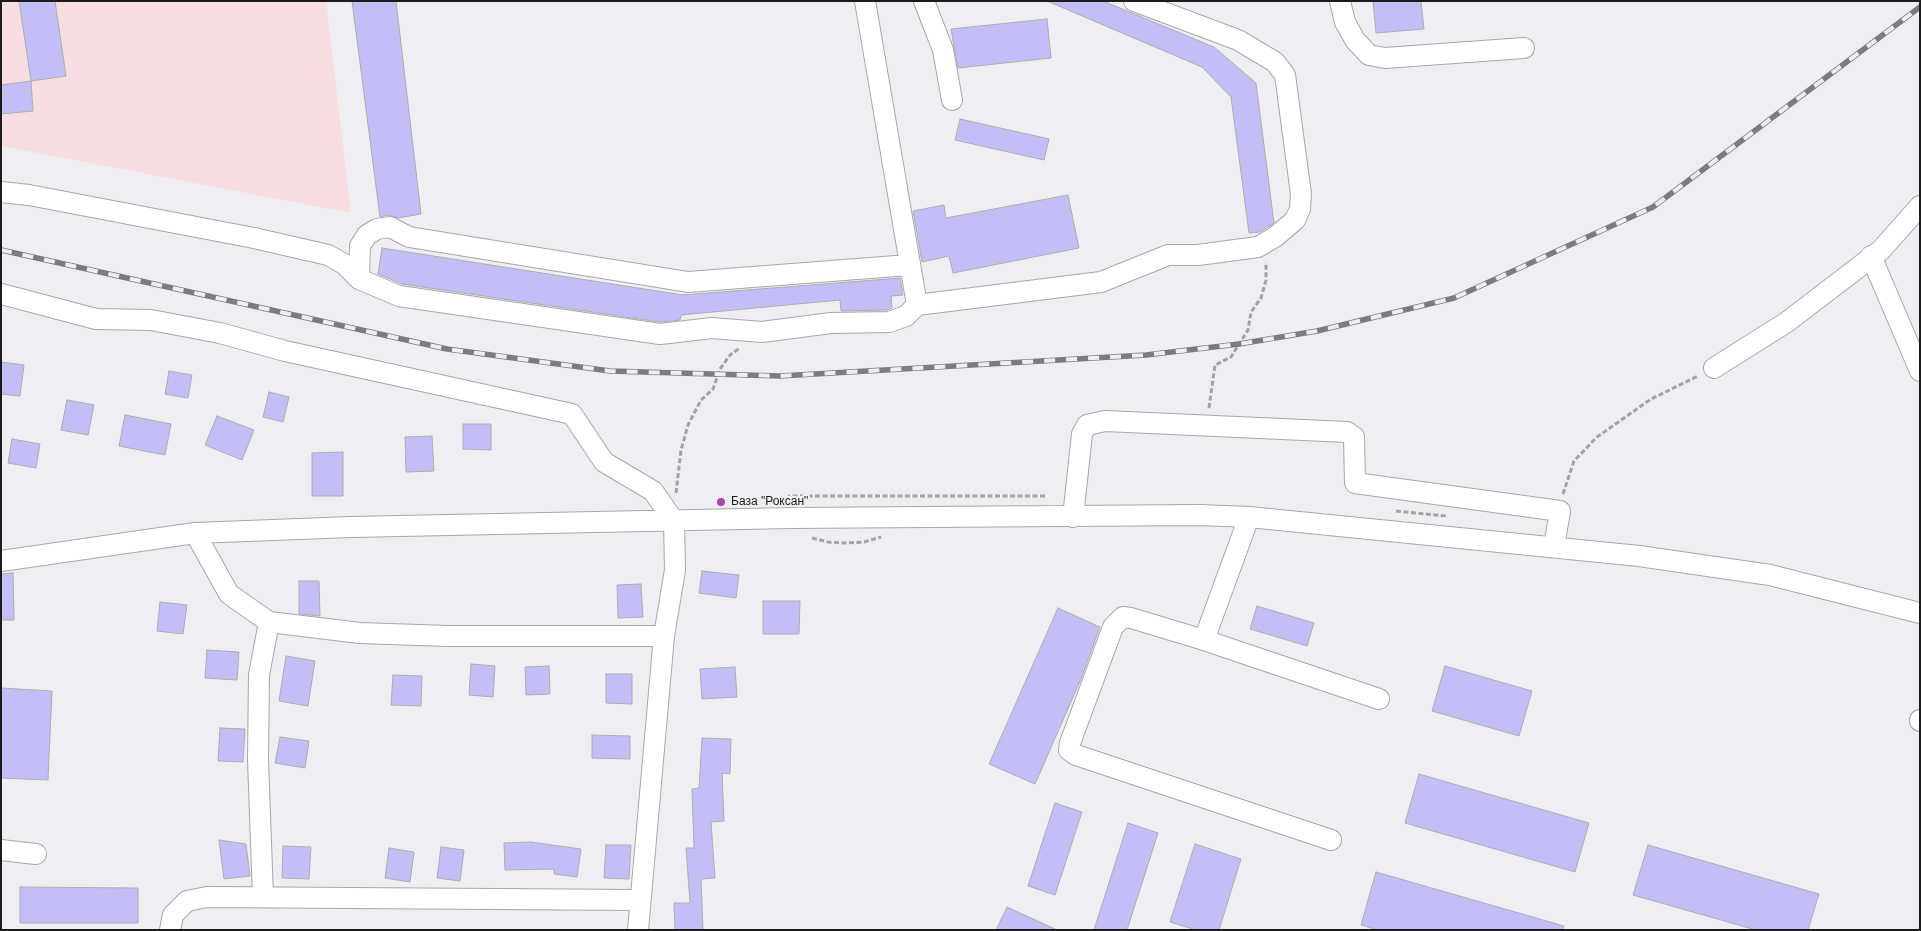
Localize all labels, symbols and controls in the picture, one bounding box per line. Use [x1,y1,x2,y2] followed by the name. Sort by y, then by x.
[731,495,808,509] place label: База "Роксан"
[715,496,727,508] marker: База "Роксан"

